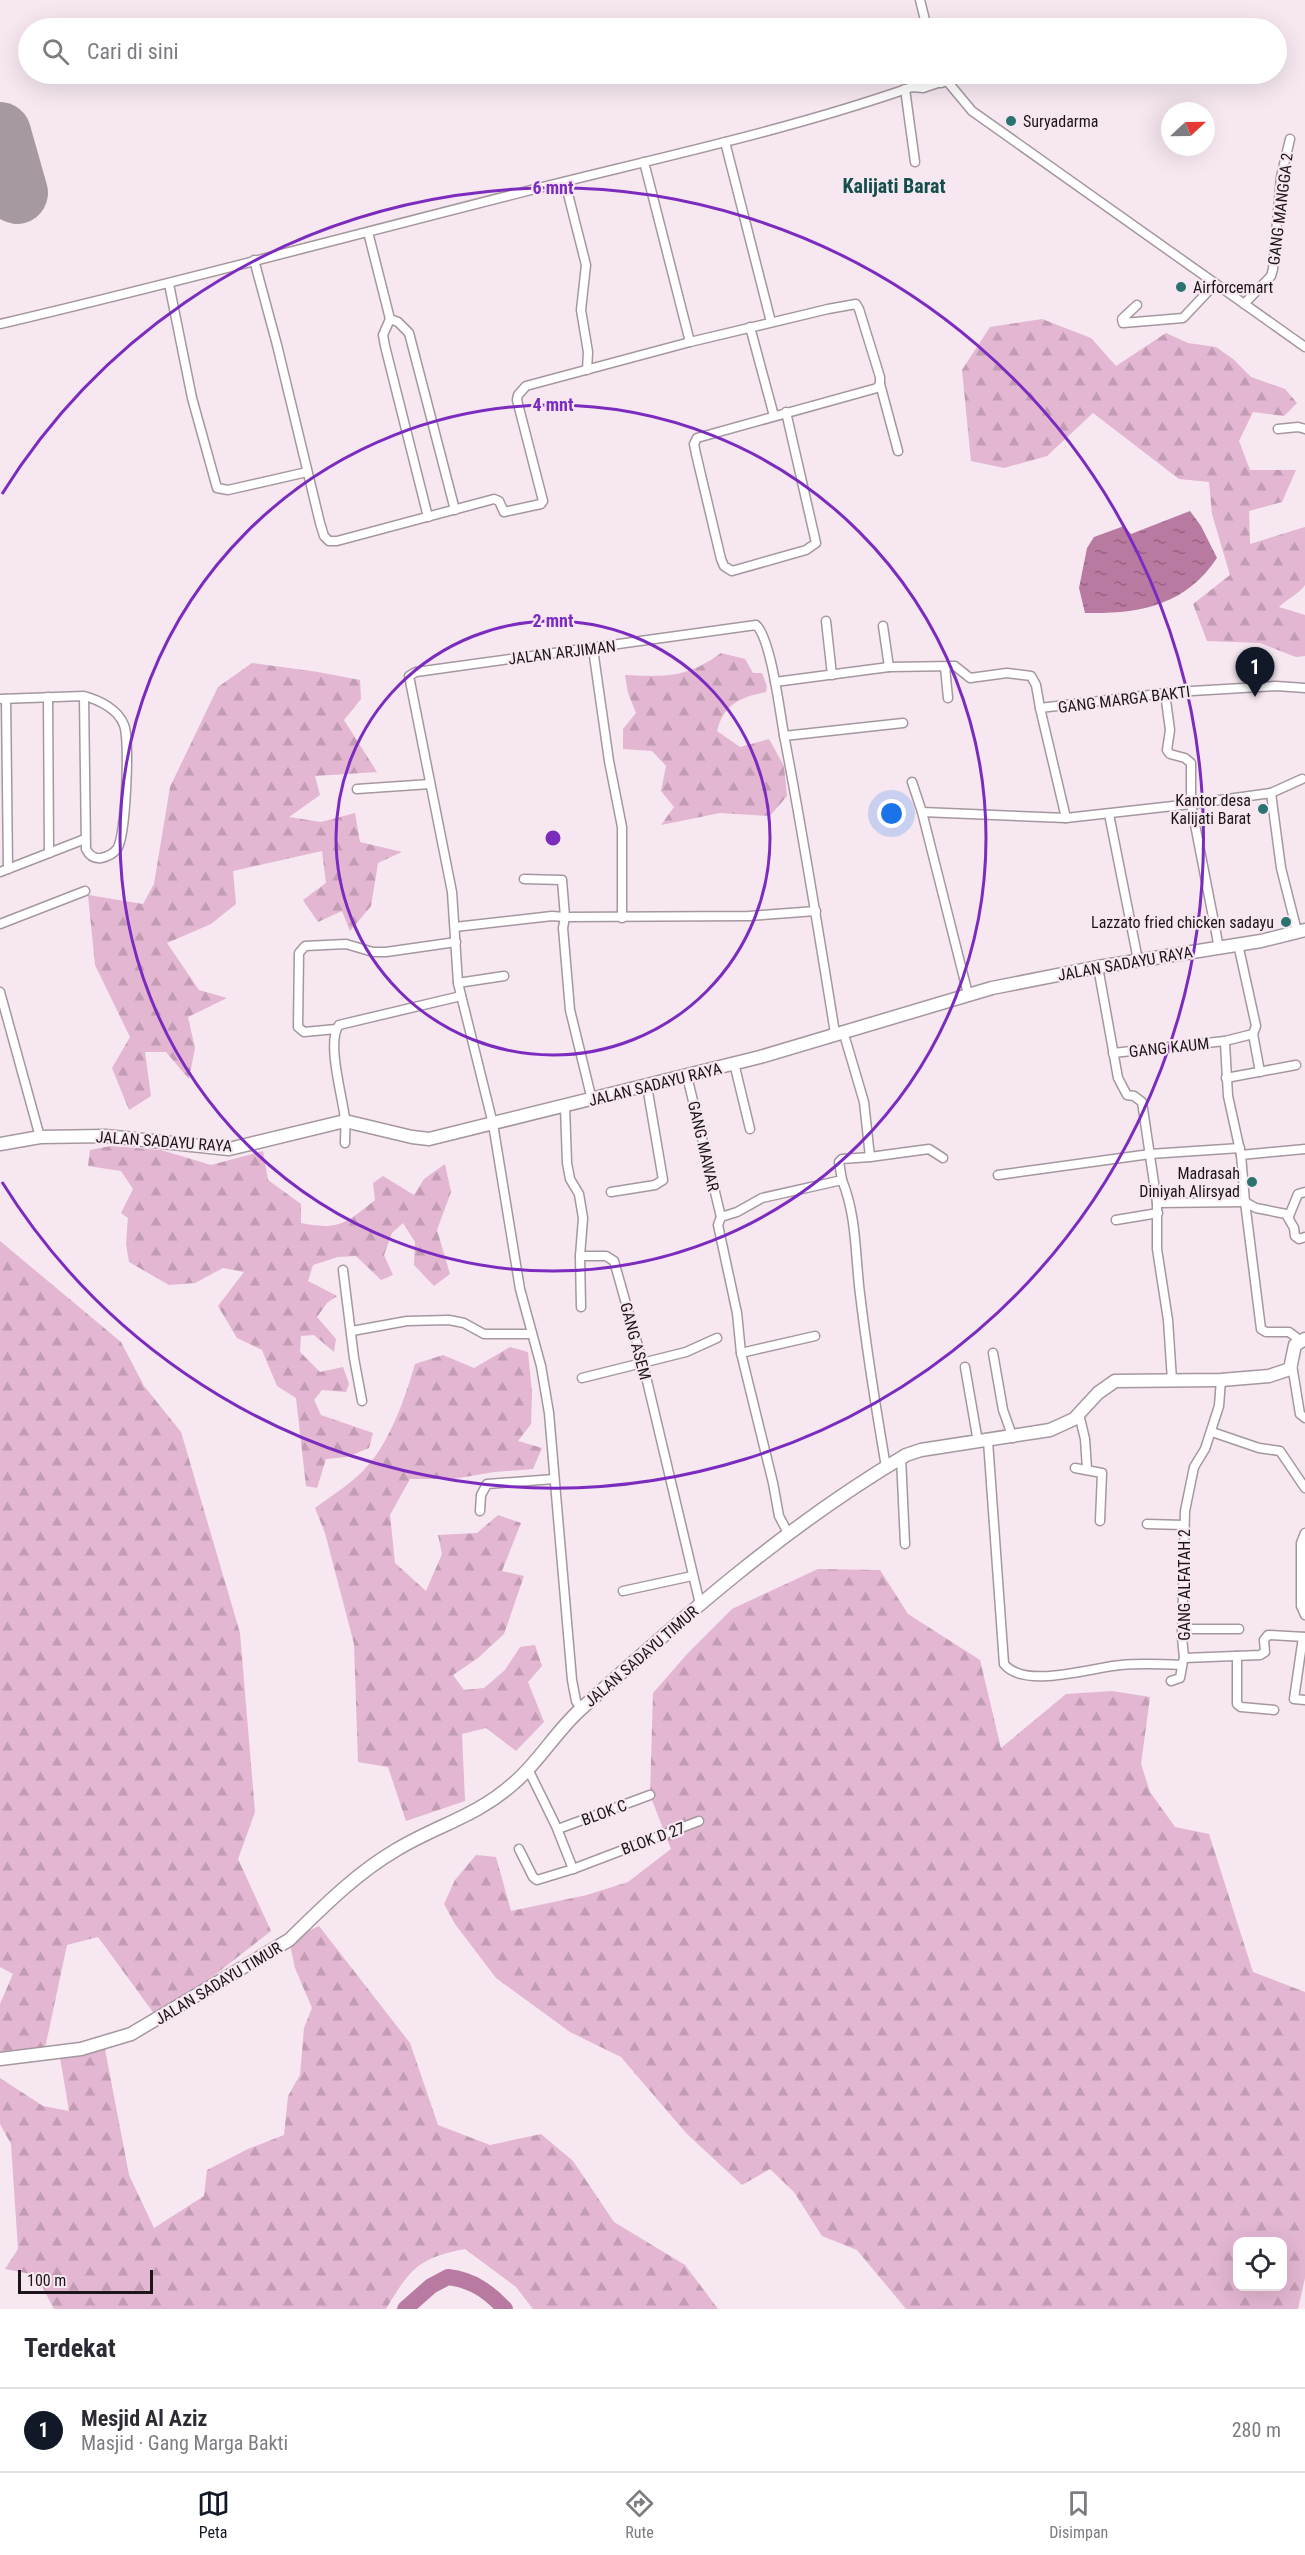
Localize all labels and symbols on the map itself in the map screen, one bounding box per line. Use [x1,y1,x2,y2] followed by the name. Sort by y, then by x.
[1161,102,1215,156] north arrow
[1023,112,1098,131] place label: Suryadarma
[1004,114,1018,128] marker: Suryadarma
[1264,152,1297,266] street label: GANG MANGGA 2
[842,174,946,198] district label: Kalijati Barat
[533,177,574,198] text: 6 mnt
[1193,278,1274,297] place label: Airforcemart
[1174,280,1188,294] marker: Airforcemart
[533,394,574,415] text: 4 mnt
[533,610,574,631] text: 2 mnt
[507,636,617,669] street label: JALAN ARJIMAN
[1236,648,1274,697] pin: 1
[1057,682,1191,717] street label: GANG MARGA BAKTI
[1171,791,1251,828] place label: Kantor desa Kalijati Barat
[877,799,906,828] your location
[1256,802,1270,816] marker: Kantor desa Kalijati Barat
[543,828,563,848] centre of rings
[1091,913,1274,932] place label: Lazzato fried chicken sadayu
[1279,915,1293,929] marker: Lazzato fried chicken sadayu
[1056,942,1194,985] street label: JALAN SADAYU RAYA
[1128,1034,1210,1061] street label: GANG KAUM
[587,1059,724,1110] street label: JALAN SADAYU RAYA
[684,1099,723,1194] street label: GANG MAWAR
[95,1127,233,1156] street label: JALAN SADAYU RAYA
[1139,1164,1240,1201] place label: Madrasah Diniyah Alirsyad
[1245,1175,1259,1189] marker: Madrasah Diniyah Alirsyad
[616,1300,655,1382] street label: GANG ASEM
[1175,1529,1194,1641] street label: GANG ALFATAH 2
[581,1602,702,1711] street label: JALAN SADAYU TIMUR
[579,1796,629,1829] street label: BLOK C
[619,1818,688,1859] street label: BLOK D 27
[152,1938,285,2029] street label: JALAN SADAYU TIMUR
[18,2267,153,2294] scale bar

